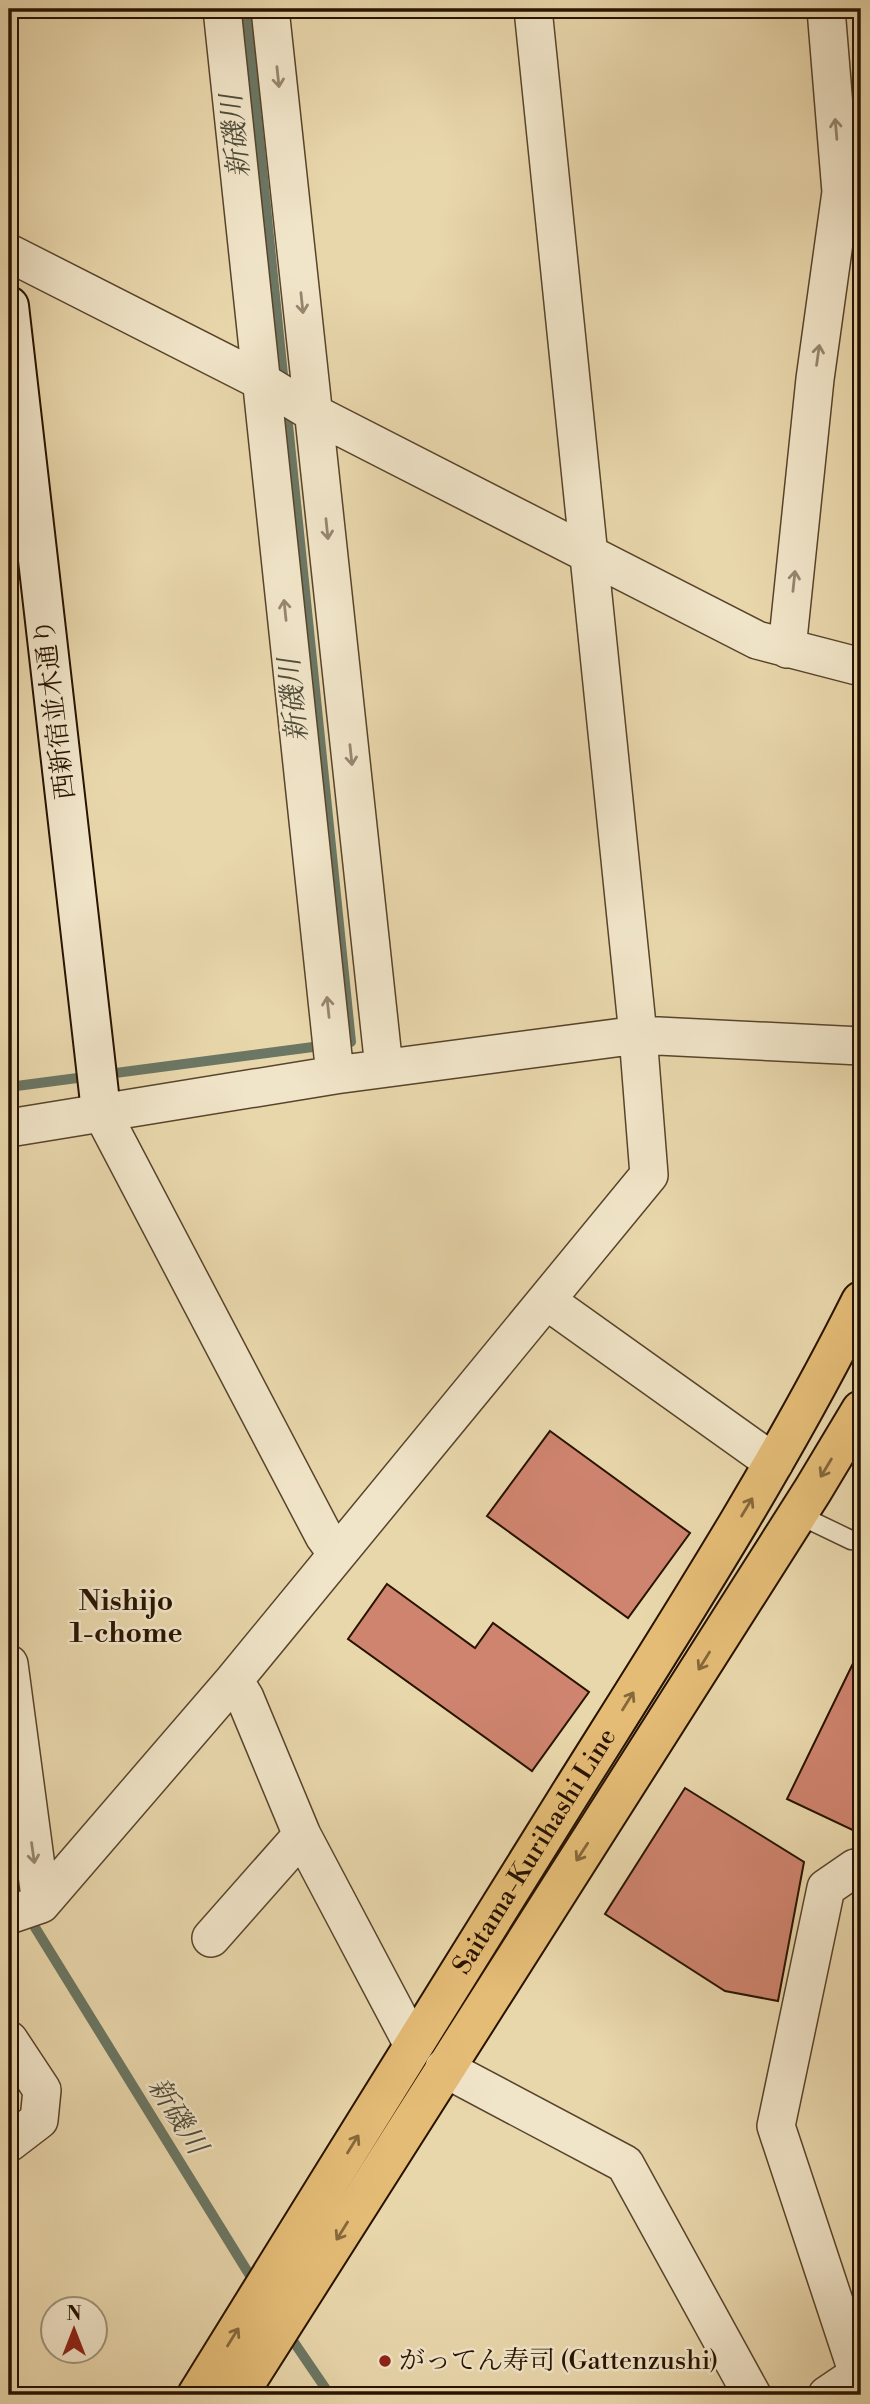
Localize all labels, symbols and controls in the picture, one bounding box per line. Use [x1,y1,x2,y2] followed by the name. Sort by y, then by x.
[271,65,284,87] one-way arrow
[214,89,258,180] water label: 新磯川
[829,118,842,141] one-way arrow
[296,291,309,314] one-way arrow
[812,344,825,367] one-way arrow
[321,517,334,540] one-way arrow
[788,570,801,593] one-way arrow
[278,600,291,622] one-way arrow
[28,617,82,801] street label: 西新宿並木通り
[272,653,316,744] water label: 新磯川
[345,743,358,766] one-way arrow
[321,996,334,1019] one-way arrow
[819,1458,833,1478] one-way arrow
[740,1498,754,1518] one-way arrow
[69,1584,183,1651] district label: Nishijo 1-chome
[697,1650,711,1670] one-way arrow
[622,1692,636,1712] one-way arrow
[446,1722,623,1980] street label: Saitama-Kurihashi Line
[27,1841,40,1864] one-way arrow
[574,1842,588,1862] one-way arrow
[140,2071,216,2163] water label: 新磯川
[346,2134,360,2154] one-way arrow
[334,2220,348,2240] one-way arrow
[38,2296,108,2366] north arrow
[66,2302,82,2326] text: N
[226,2328,240,2348] one-way arrow
[399,2345,718,2377] place label: がってん寿司 (Gattenzushi)
[377,2353,393,2369] marker: がってん寿司 (Gattenzushi)

